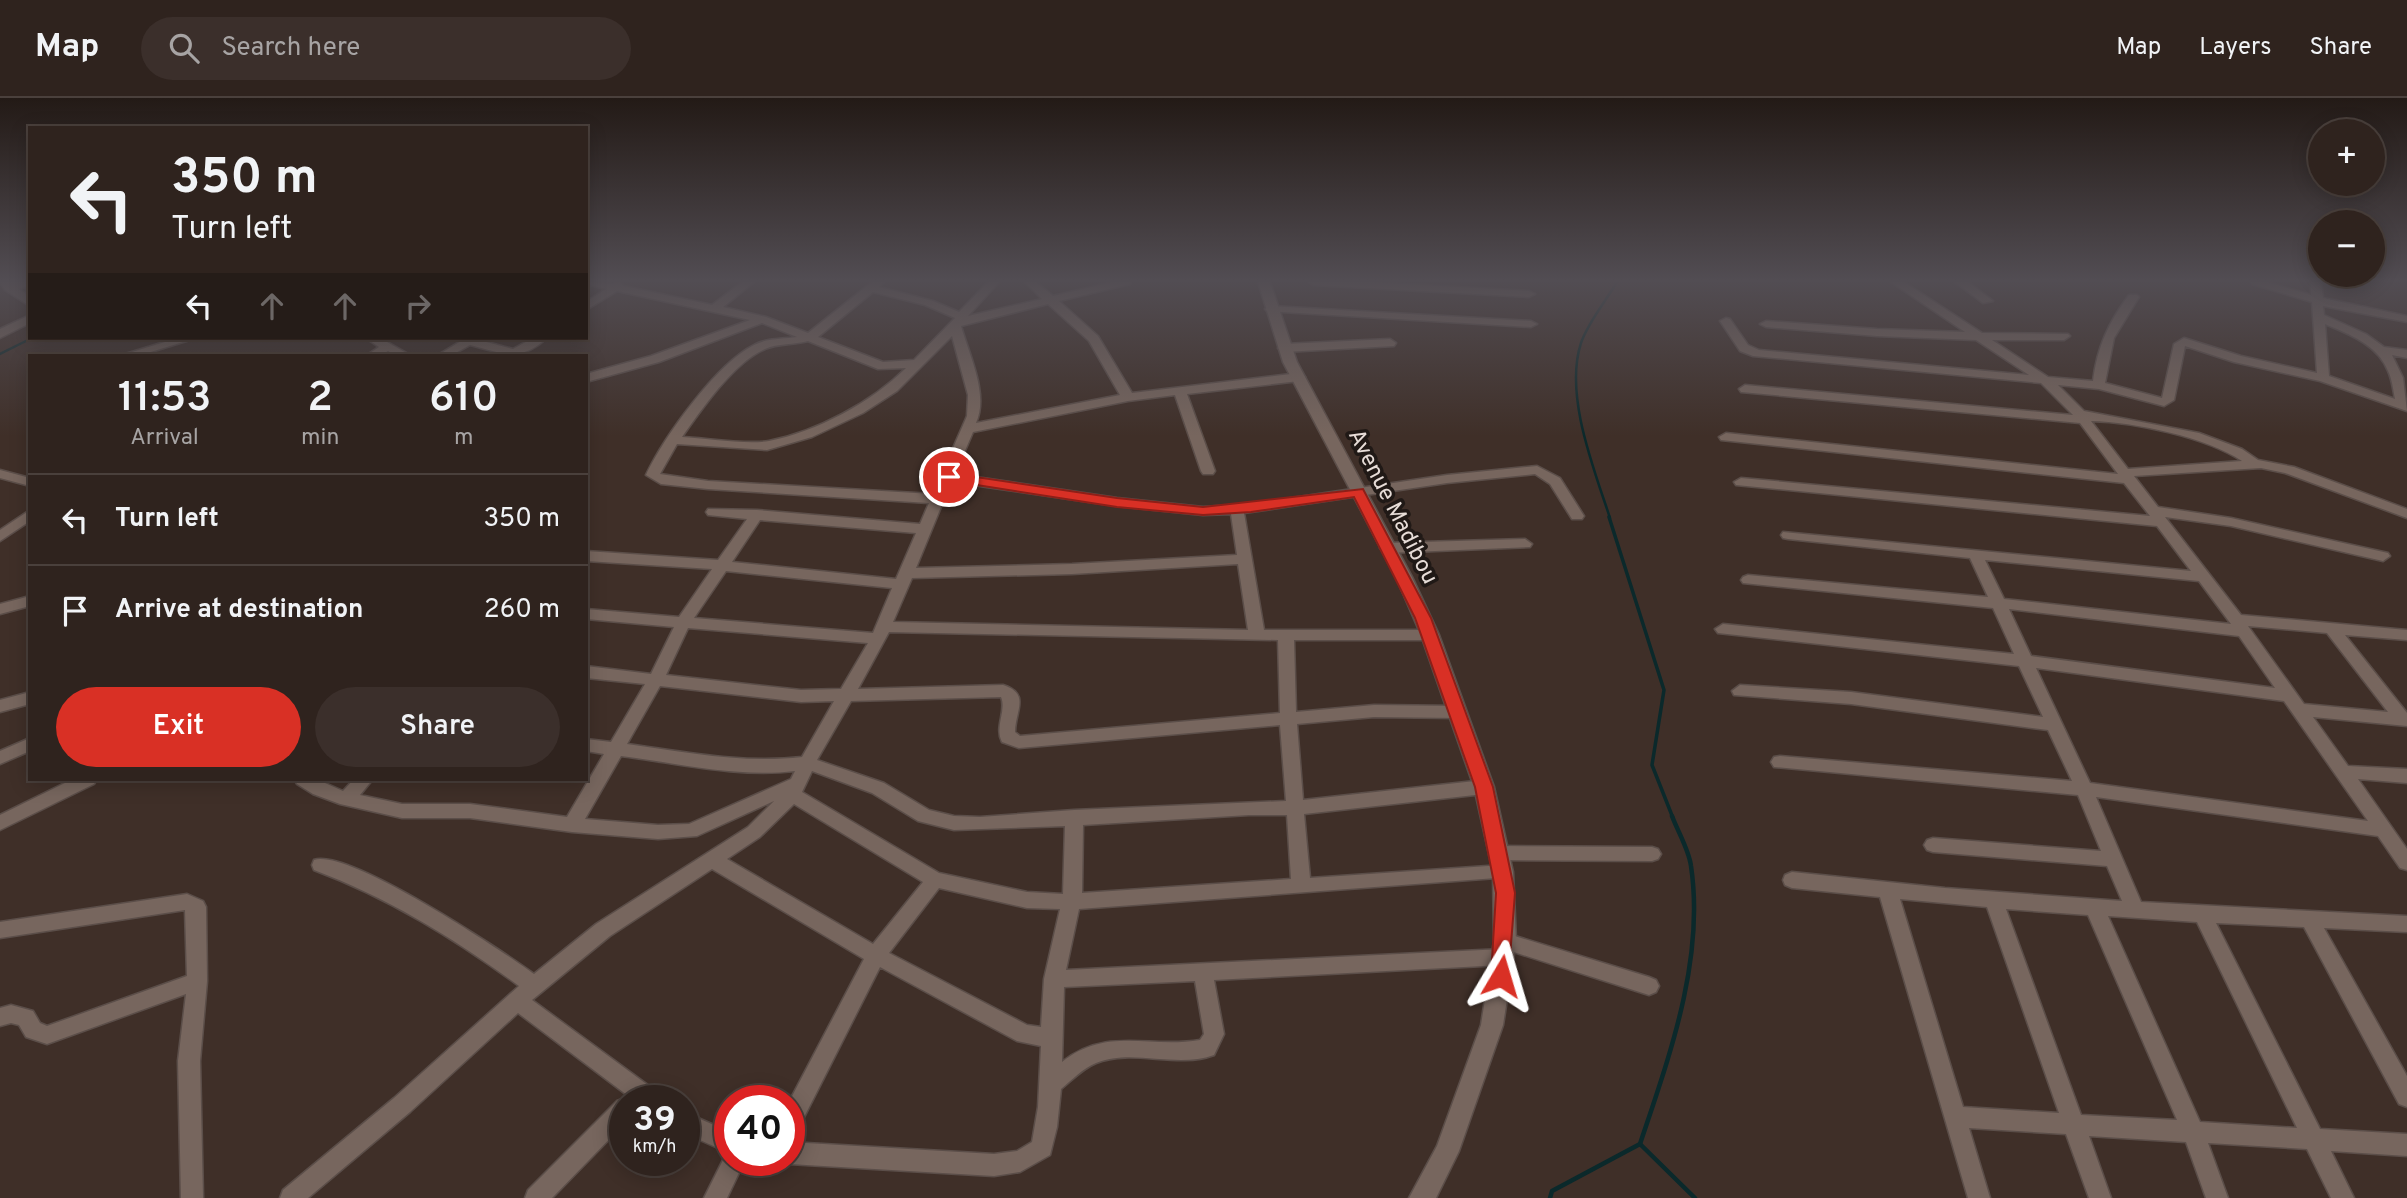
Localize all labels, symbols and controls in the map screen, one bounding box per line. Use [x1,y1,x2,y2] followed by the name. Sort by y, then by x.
[141,17,631,80] search box
[35,27,99,69] text: Map
[165,29,203,67] icon: search
[221,32,360,65] text: Search here
[2116,33,2161,63] text: Map
[2199,33,2271,63] text: Layers
[2309,33,2372,63] text: Share
[2308,119,2385,287] map controls
[2308,119,2385,196] button: +
[171,149,318,211] text: 350 m
[56,154,147,245] icon: left
[171,210,292,250] text: Turn left
[2308,210,2385,287] button: −
[180,287,218,325] icon: left
[253,287,291,325] icon: ahead
[326,287,364,325] icon: ahead
[399,287,437,325] icon: right
[118,373,211,426] text: 11:53
[307,373,333,426] text: 2
[429,373,498,426] text: 610
[130,424,199,453] text: Arrival
[301,424,339,453] text: min
[454,424,473,453] text: m
[1340,425,1443,590] street label: Avenue Madibou
[919,447,979,507] pin
[930,458,968,496] icon: arrive
[56,501,94,539] icon: left
[115,503,219,536] text: Turn left
[483,503,560,536] text: 350 m
[56,592,94,630] icon: arrive
[115,594,363,627] text: Arrive at destination
[484,594,560,627] text: 260 m
[56,687,301,767] button: Exit
[315,687,560,767] button: Share
[1464,939,1538,1013] position arrow
[714,1085,805,1176] speed limit sign: 40
[633,1099,676,1143] text: 39
[633,1136,676,1159] text: km/h

